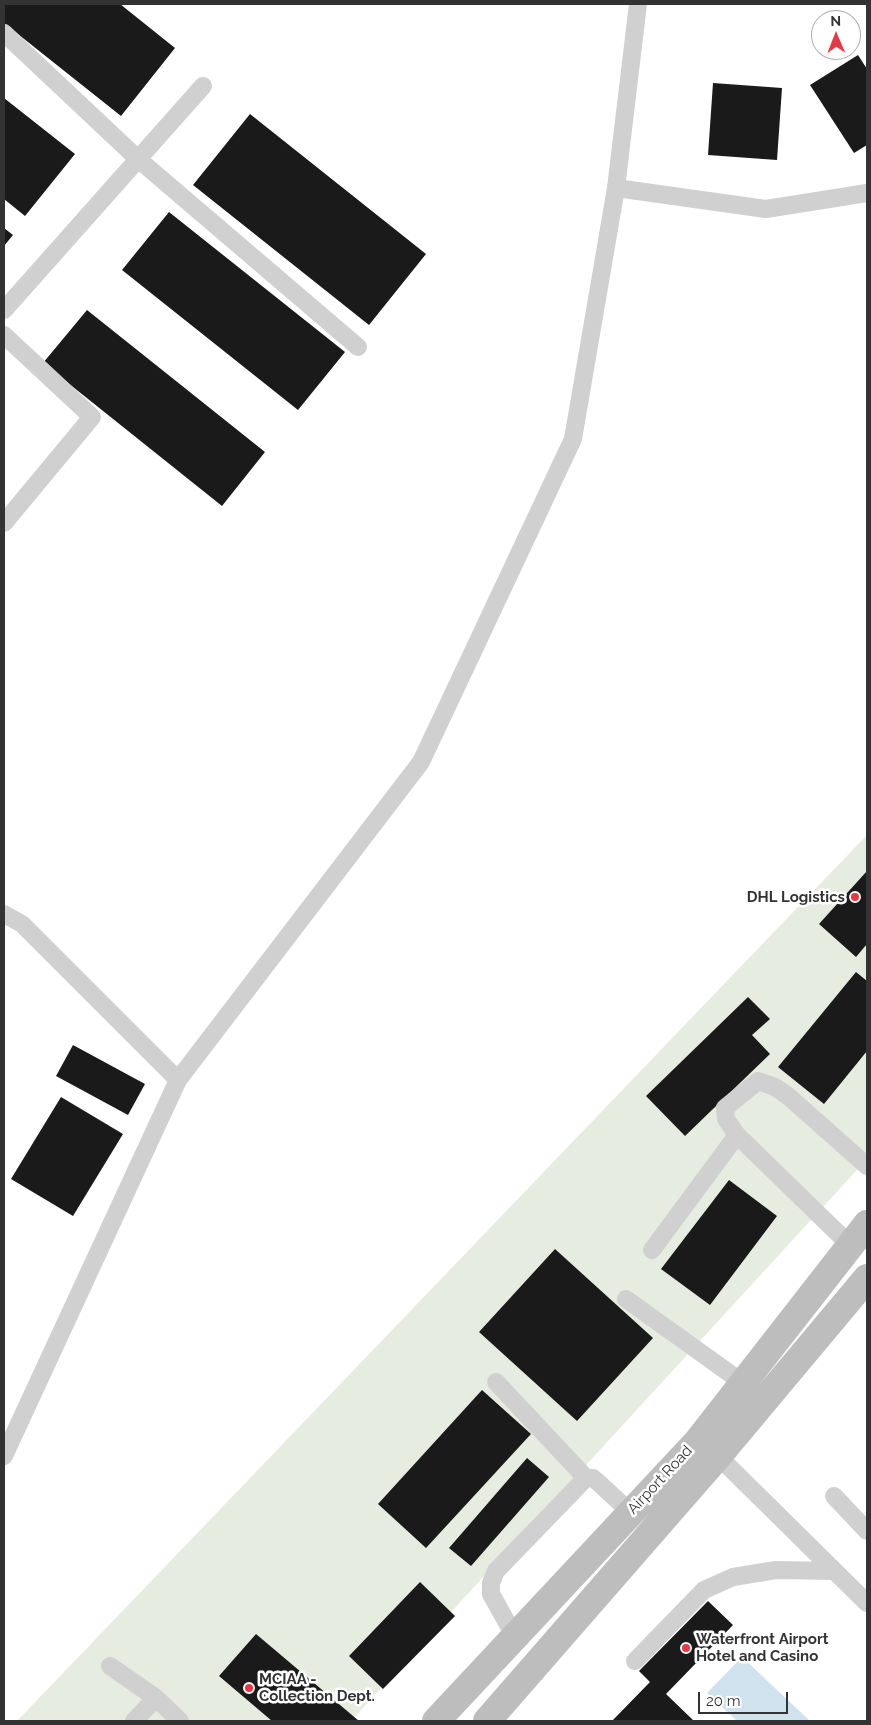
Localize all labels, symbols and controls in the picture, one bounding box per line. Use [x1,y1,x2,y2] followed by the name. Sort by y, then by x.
[811,10,861,60] north arrow
[830,13,841,29] text: N
[747,888,845,906] place label: DHL Logistics
[849,891,861,903] marker: DHL Logistics
[624,1442,696,1518] street label: Airport Road
[696,1630,829,1665] place label: Waterfront Airport Hotel and Casino
[680,1642,692,1654] marker: Waterfront Airport Hotel and Casino
[259,1670,375,1705] place label: MCIAA - Collection Dept.
[243,1682,255,1694] marker: MCIAA - Collection Dept.
[701,1682,791,1714] scale bar
[706,1692,741,1710] text: 20 m

